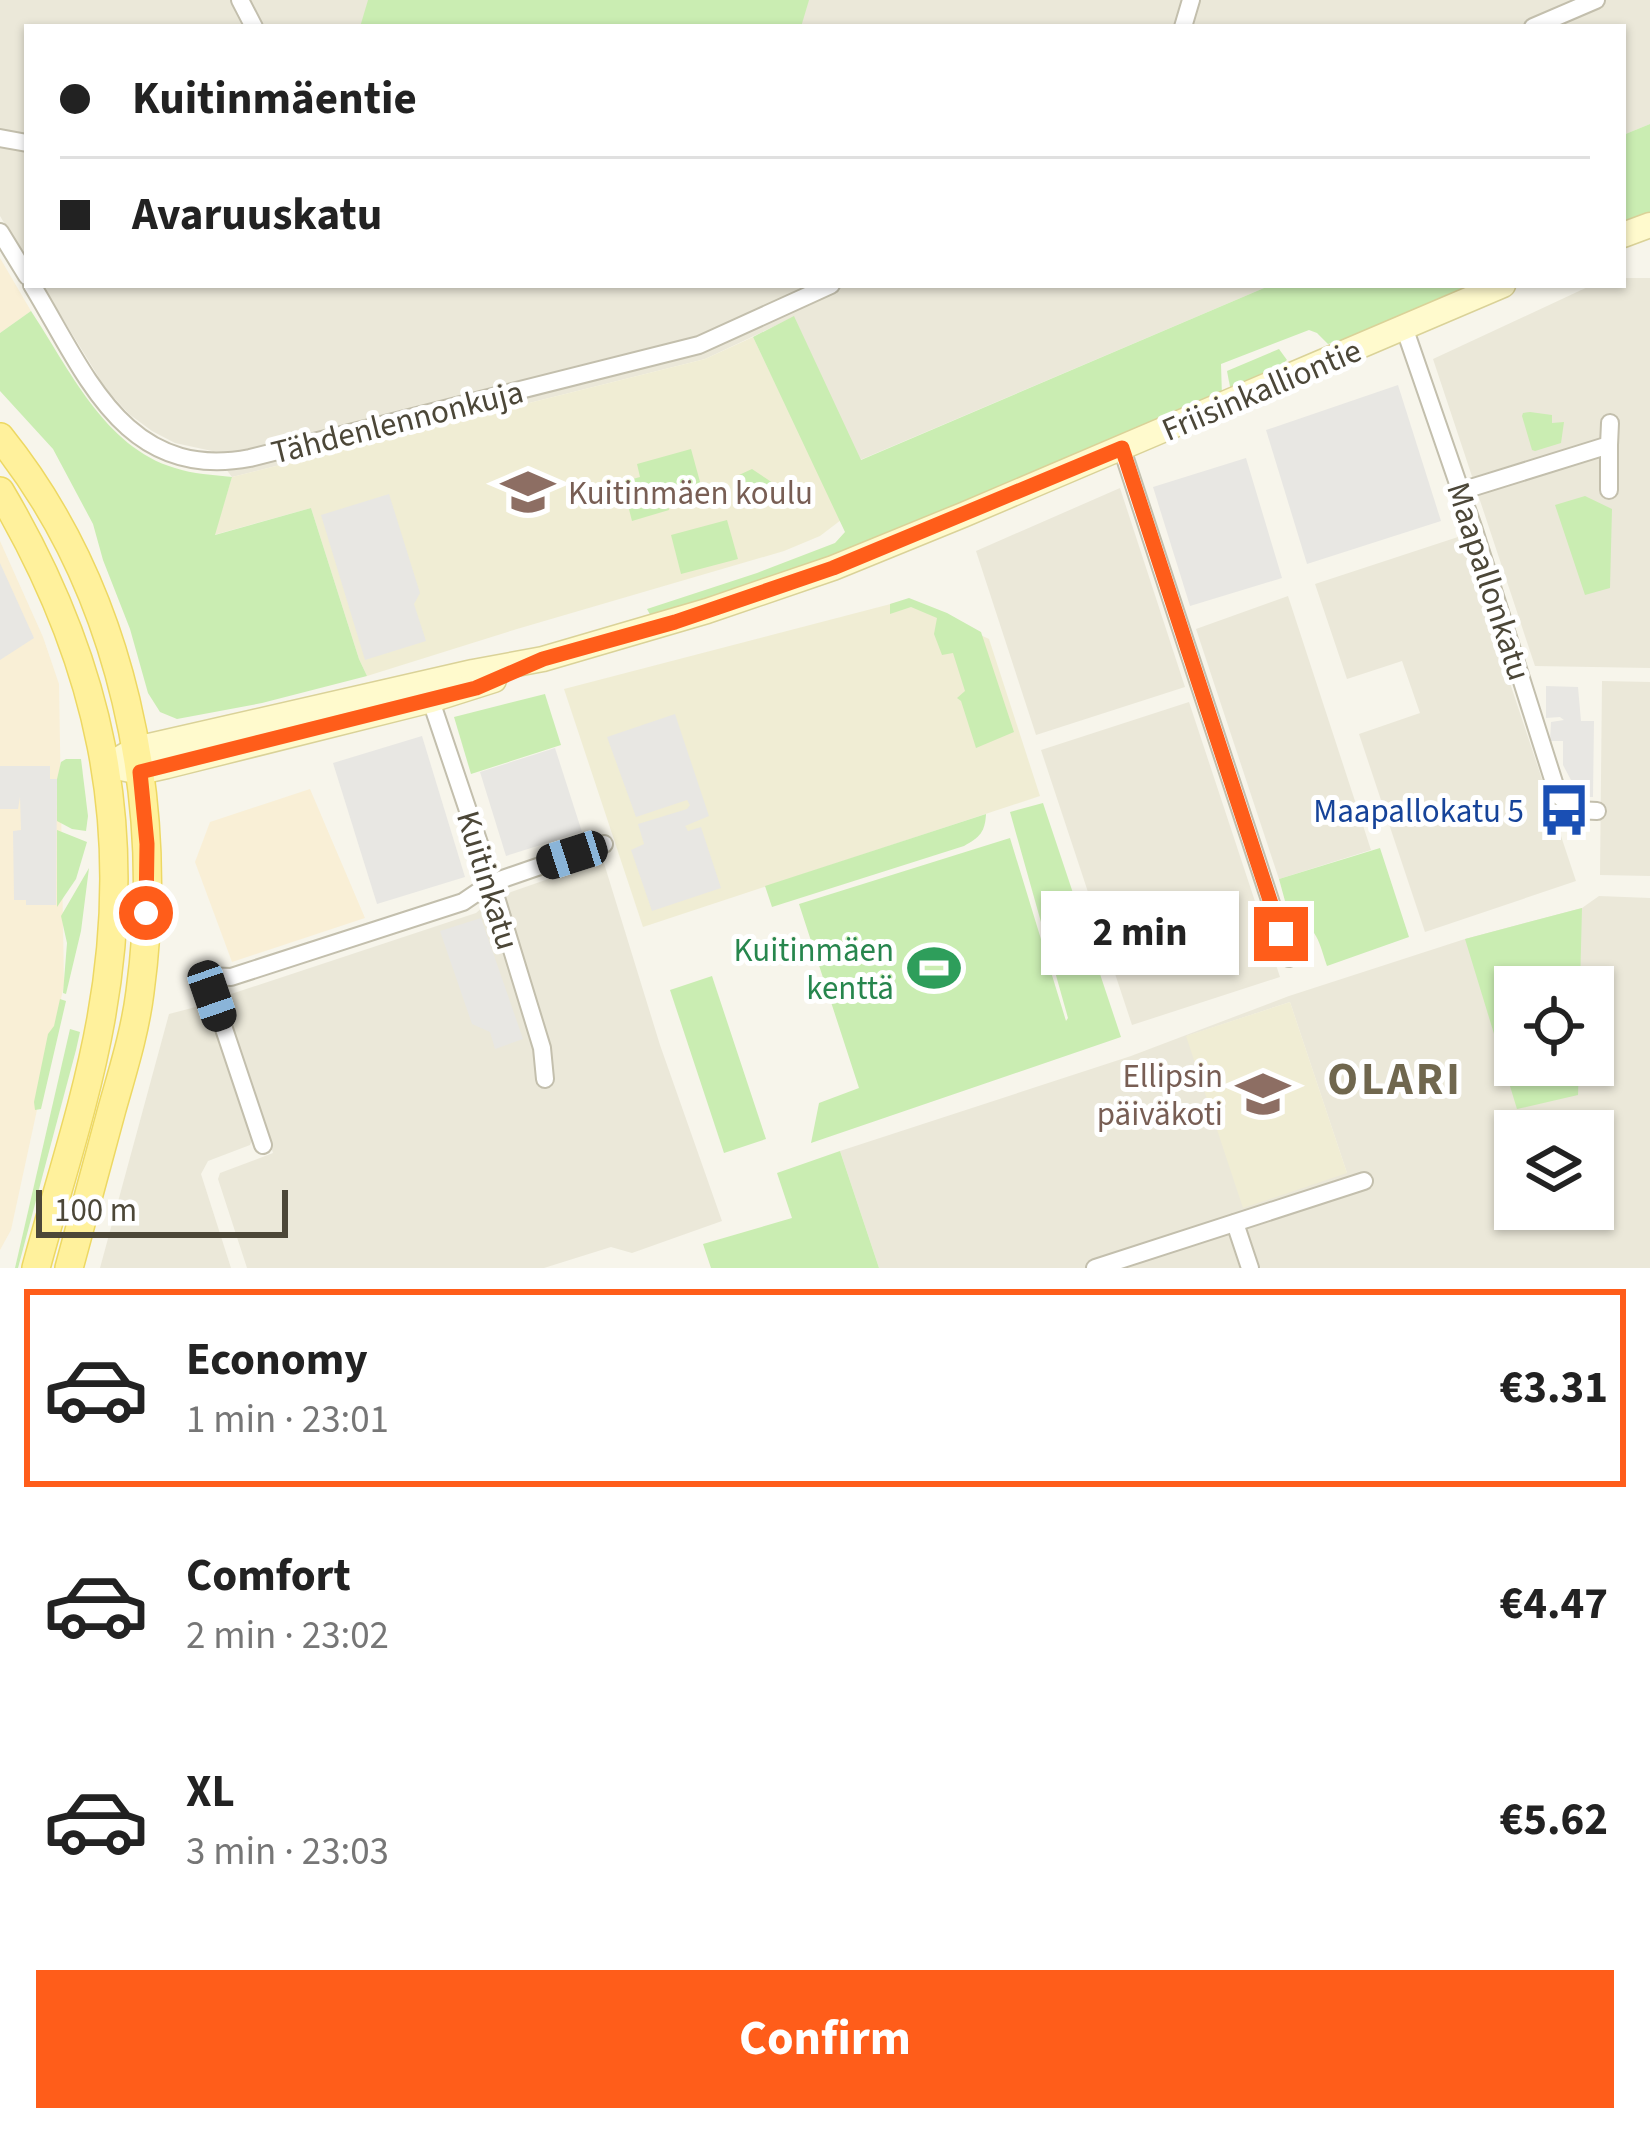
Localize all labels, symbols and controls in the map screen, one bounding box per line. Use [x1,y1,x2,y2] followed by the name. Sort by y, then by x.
[132,67,417,131] text: Kuitinmäentie
[132,183,382,247] text: Avaruuskatu
[1155,327,1369,454] street label: Friisinkalliontie
[266,368,528,476] street label: Tähdenlennonkuja
[499,463,557,521] school or university icon: Kuitinmäen koulu
[568,470,813,517] place label: Kuitinmäen koulu
[1434,476,1543,687] street label: Maapallonkatu
[1535,781,1593,839] bus stop icon: Maapallokatu 5
[1313,788,1524,835] place label: Maapallokatu 5
[444,805,531,956] street label: Kuitinkatu
[532,827,612,883] car
[119,886,173,940] route start
[1041,892,1239,976] callout: 2 min
[1093,905,1187,961] text: 2 min
[1254,907,1308,961] route end
[734,927,894,1012] place label: Kuitinmäen kenttä
[905,939,963,997] sports icon: Kuitinmäen kenttä
[183,956,241,1036] car
[1494,966,1614,1230] map controls
[1494,966,1614,1086] button: locate
[1327,1048,1463,1112] district label: OLARI
[1097,1053,1223,1138] place label: Ellipsin päiväkoti
[1234,1065,1292,1123] school or university icon: Ellipsin päiväkoti
[1494,1110,1614,1230] button: layers
[36,1184,288,1237] scale bar
[54,1187,137,1234] text: 100 m
[186,1328,368,1392] text: Economy
[42,1334,150,1442] icon: car
[1499,1356,1608,1420] text: €3.31
[186,1392,389,1448] text: 1 min · 23:01
[186,1544,351,1608] text: Comfort
[42,1550,150,1658] icon: car
[1499,1572,1608,1636] text: €4.47
[186,1608,389,1664] text: 2 min · 23:02
[186,1760,235,1824] text: XL
[42,1766,150,1874] icon: car
[1499,1788,1608,1852] text: €5.62
[186,1824,389,1880] text: 3 min · 23:03
[36,1970,1614,2108] button: Confirm

